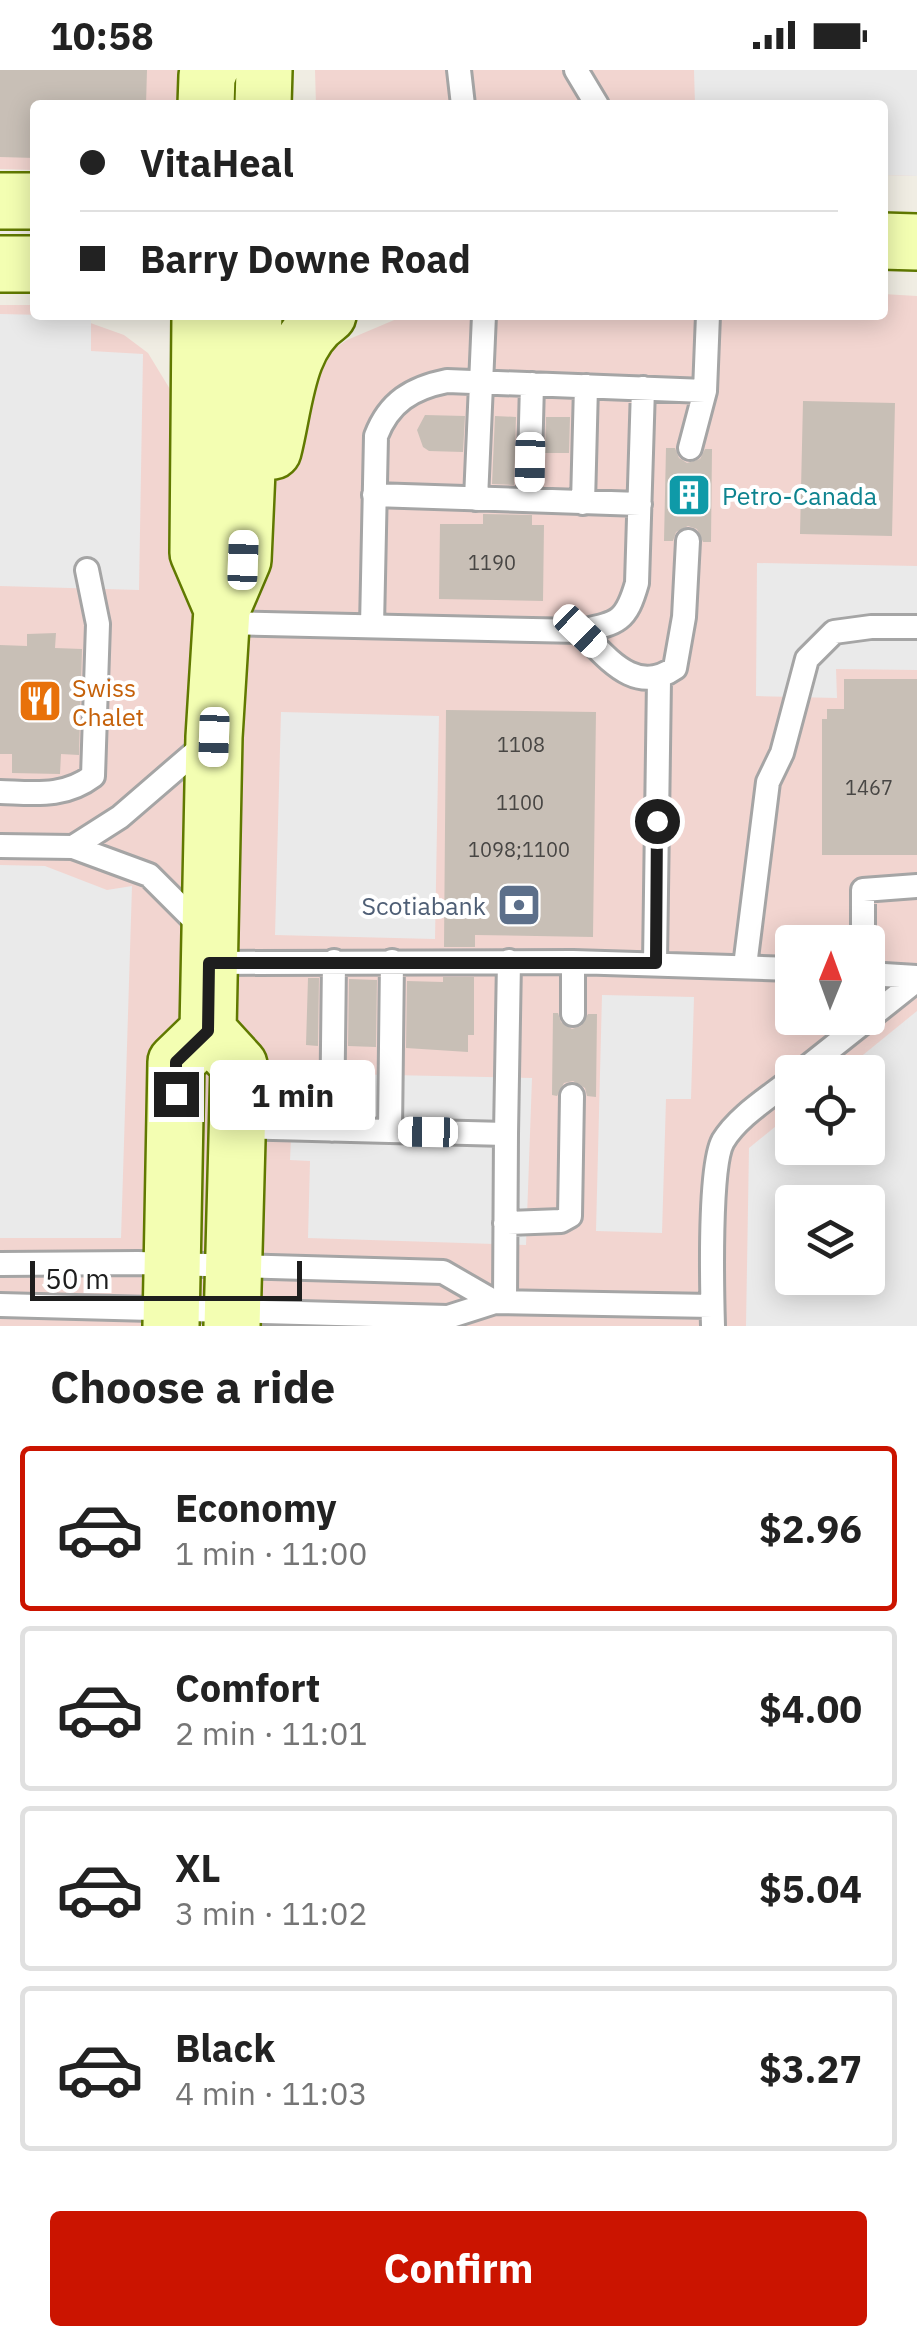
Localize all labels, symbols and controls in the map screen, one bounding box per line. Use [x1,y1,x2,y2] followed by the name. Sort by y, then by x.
[50,11,154,60] text: 10:58
[140,138,294,187] text: VitaHeal
[140,234,471,283] text: Barry Downe Road
[514,432,546,492] car
[666,472,712,518] building icon: Petro-Canada
[722,479,877,512] place label: Petro-Canada
[227,529,259,591] car
[468,549,516,576] house number: 1190
[548,599,612,663] car
[72,671,144,733] place label: Swiss Chalet
[17,678,63,724] restaurant icon: Swiss Chalet
[198,706,230,768] car
[497,731,545,758] house number: 1108
[845,774,893,801] house number: 1467
[496,789,544,816] house number: 1100
[635,799,680,844] route start
[468,836,570,863] house number: 1098;1100
[496,882,542,928] bank icon: Scotiabank
[361,889,486,922] place label: Scotiabank
[775,925,885,1035] north arrow
[775,925,885,1295] map controls
[775,1055,885,1165] button: locate
[211,1059,376,1129] callout: 1 min
[154,1072,199,1117] route end
[251,1074,334,1116] text: 1 min
[398,1116,458,1148] car
[775,1185,885,1295] button: layers
[30,1256,302,1300] scale bar
[45,1260,110,1297] text: 50 m
[50,1357,335,1415] text: Choose a ride
[175,1483,337,1532] text: Economy
[55,1484,145,1574] icon: car
[759,1504,862,1553] text: $2.96
[175,1532,368,1574] text: 1 min · 11:00
[175,1663,320,1712] text: Comfort
[55,1664,145,1754] icon: car
[759,1684,862,1733] text: $4.00
[175,1712,368,1754] text: 2 min · 11:01
[175,1843,221,1892] text: XL
[55,1844,145,1934] icon: car
[759,1864,862,1913] text: $5.04
[175,1892,368,1934] text: 3 min · 11:02
[175,2023,275,2072] text: Black
[55,2024,145,2114] icon: car
[759,2044,862,2093] text: $3.27
[175,2072,368,2114] text: 4 min · 11:03
[50,2211,867,2326] button: Confirm

